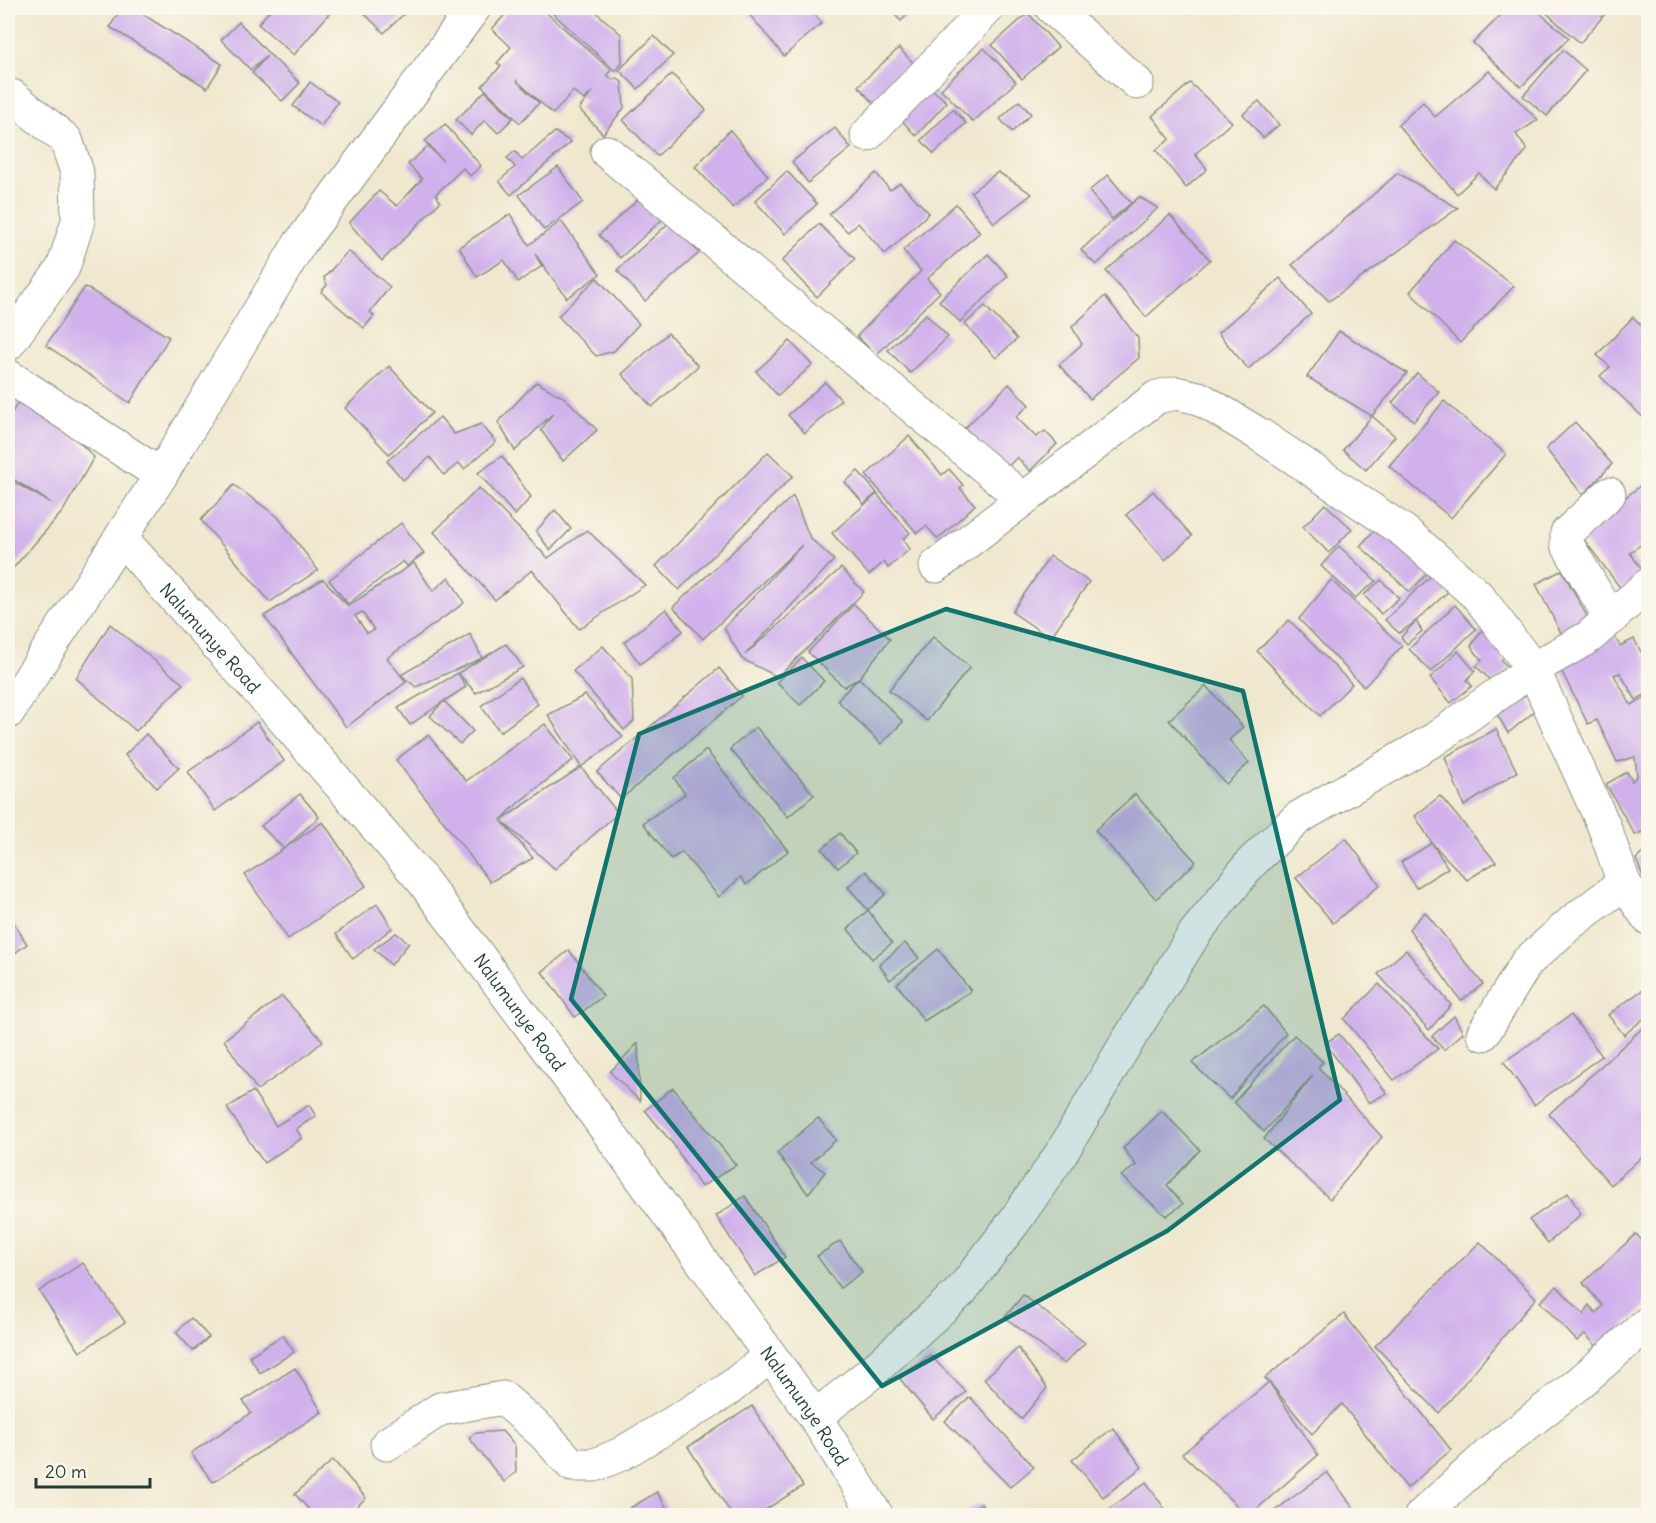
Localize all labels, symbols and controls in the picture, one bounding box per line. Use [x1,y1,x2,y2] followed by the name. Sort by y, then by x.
[155,578,266,698] street label: Nalumunye Road
[469,949,571,1075] street label: Nalumunye Road
[756,1341,854,1470] street label: Nalumunye Road
[36,1451,150,1489] scale bar
[45,1460,87,1483] text: 20 m

